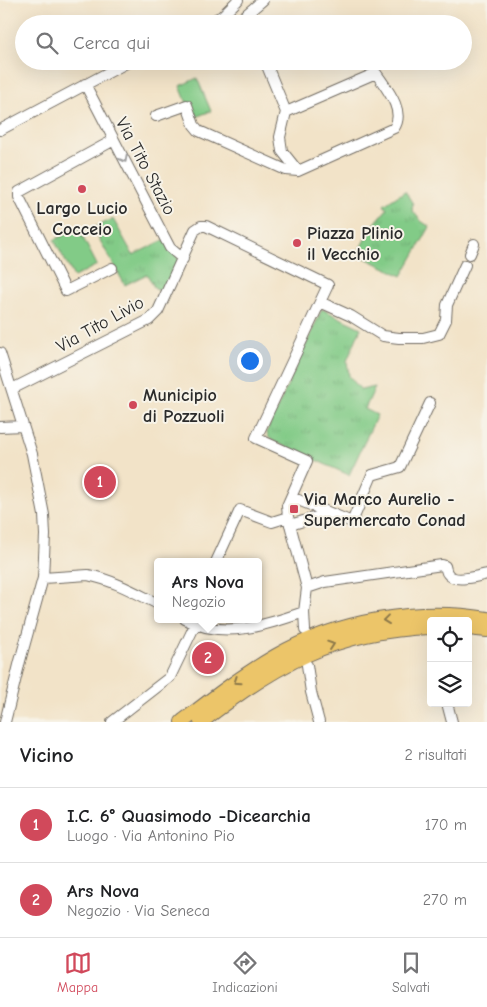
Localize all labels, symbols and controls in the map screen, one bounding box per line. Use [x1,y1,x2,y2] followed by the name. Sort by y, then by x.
[15,15,472,70] search box
[33,29,61,57] icon: search
[73,32,150,54] text: Cerca qui
[111,114,180,219] street label: Via Tito Stazio
[118,153,128,162] one-way arrow
[76,183,88,195] marker: Largo Lucio Cocceio
[36,198,128,240] place label: Largo Lucio Cocceio
[307,223,403,265] place label: Piazza Plinio il Vecchio
[291,237,303,249] marker: Piazza Plinio il Vecchio
[53,292,148,357] street label: Via Tito Livio
[237,348,263,374] your location
[143,385,225,427] place label: Municipio di Pozzuoli
[127,399,139,411] marker: Municipio di Pozzuoli
[84,463,116,501] pin: 1
[304,489,466,531] place label: Via Marco Aurelio - Supermercato Conad
[288,503,300,515] marker: Via Marco Aurelio - Supermercato Conad
[154,558,262,623] popup
[172,571,244,593] text: Ars Nova
[172,593,226,611] text: Negozio
[382,614,390,625] one-way arrow
[427,617,472,707] map controls
[427,617,472,662] button: locate
[192,639,224,677] pin: 2
[326,641,334,651] one-way arrow
[427,662,472,707] button: layers
[233,675,243,684] one-way arrow
[20,743,74,767] text: Vicino
[404,746,467,764] text: 2 risultati
[67,805,311,827] text: I.C. 6° Quasimodo -Dicearchia
[33,816,39,834] text: 1
[425,816,467,834] text: 170 m
[67,827,235,845] text: Luogo · Via Antonino Pio
[67,880,140,902] text: Ars Nova
[32,891,40,909] text: 2
[423,891,467,909] text: 270 m
[67,902,210,920] text: Negozio · Via Seneca
[57,949,98,996] tab: Mappa
[212,949,278,996] tab: Indicazioni
[392,949,430,996] tab: Salvati

